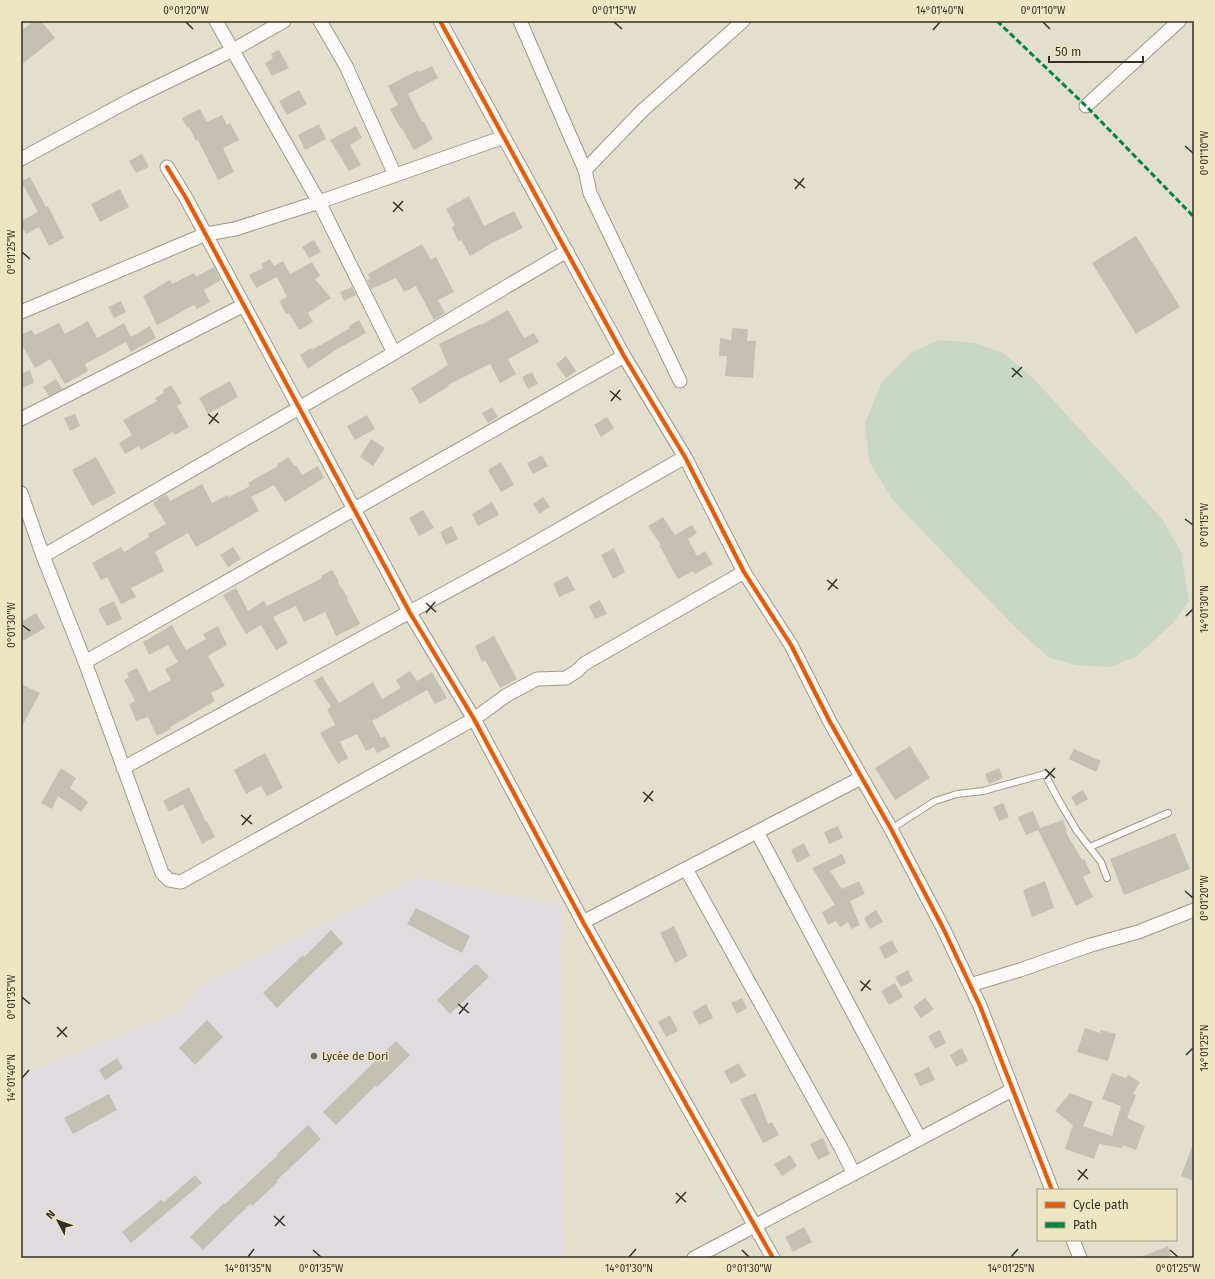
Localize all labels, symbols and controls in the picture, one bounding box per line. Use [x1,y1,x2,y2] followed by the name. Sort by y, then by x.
[163,5,209,17] text: 0°01'20"W
[592,5,637,17] text: 0°01'15"W
[916,5,964,17] text: 14°01'40"N
[1021,5,1066,17] text: 0°01'10"W
[1049,38,1143,64] scale bar
[1055,45,1081,59] text: 50 m
[1199,130,1211,175] text: 0°01'10"W
[6,229,18,274] text: 0°01'25"W
[1199,502,1211,547] text: 0°01'15"W
[1199,585,1211,633] text: 14°01'30"N
[6,602,18,648] text: 0°01'30"W
[1199,875,1211,921] text: 0°01'20"W
[6,974,18,1019] text: 0°01'35"W
[1199,1024,1211,1072] text: 14°01'25"N
[322,1050,388,1063] place label: Lycée de Dori
[309,1051,319,1061] marker: Lycée de Dori
[6,1054,18,1102] text: 14°01'40"N
[1037,1189,1177,1241] legend
[1073,1198,1129,1212] text: Cycle path
[38,1201,78,1241] north arrow
[44,1208,58,1222] text: N
[1073,1218,1097,1232] text: Path
[224,1263,272,1275] text: 14°01'35"N
[299,1263,344,1275] text: 0°01'35"W
[605,1263,653,1275] text: 14°01'30"N
[726,1263,772,1275] text: 0°01'30"W
[987,1263,1035,1275] text: 14°01'25"N
[1156,1263,1201,1275] text: 0°01'25"W

